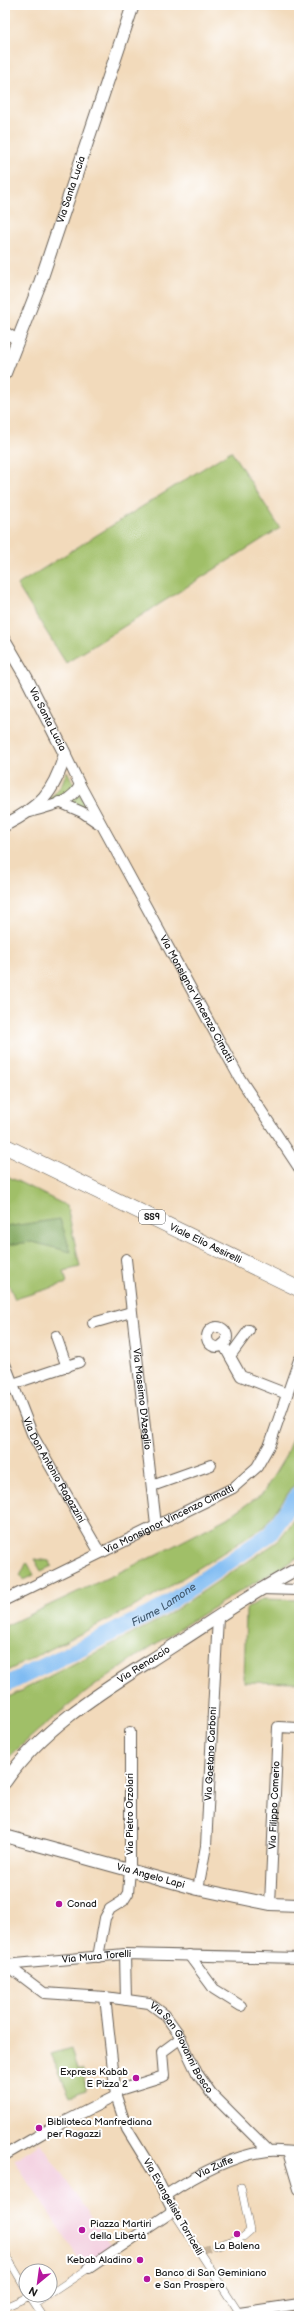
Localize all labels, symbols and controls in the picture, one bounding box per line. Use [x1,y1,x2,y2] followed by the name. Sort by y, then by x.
[54,154,88,225] street label: Via Santa Lucia
[26,685,69,753] street label: Via Santa Lucia
[157,933,236,1065] street label: Via Monsignor Vincenzo Cimatti
[139,1210,165,1224] road number: SS9
[168,1221,244,1266] street label: Viale Elio Assirelli
[130,1348,154,1451] street label: Via Massimo D'Azeglio
[20,1415,87,1525] street label: Via Don Antonio Ragazzini
[102,1482,236,1556] street label: Via Monsignor Vincenzo Cimatti
[129,1579,199,1629] water label: Fiume Lamone
[115,1643,173,1686] street label: Via Renaccio
[202,1706,219,1801] street label: Via Gaetano Carboni
[266,1760,282,1850] street label: Via Filippo Comerio
[124,1773,136,1855] street label: Via Pietro Orzolari
[115,1861,186,1891] street label: Via Angelo Lapi
[67,1898,97,1910] place label: Conad
[54,1899,64,1909] marker: Conad
[61,1948,131,1966] street label: Via Mura Torelli
[147,2000,215,2096] street label: Via San Giovanni Bosco
[60,2066,128,2090] place label: Express Kabab E Pizza 2
[131,2073,141,2083] marker: Express Kabab E Pizza 2
[47,2116,152,2140] place label: Biblioteca Manfrediana per Ragazzi
[34,2123,44,2133] marker: Biblioteca Manfrediana per Ragazzi
[194,2154,235,2181] street label: Via Zuffe
[140,2156,206,2258] street label: Via Evangelista Torricelli
[90,2218,151,2242] place label: Piazza Martiri della Libertà
[77,2225,87,2235] marker: Piazza Martiri della Libertà
[232,2229,242,2239] marker: La Balena
[214,2240,260,2252] place label: La Balena
[67,2254,132,2266] place label: Kebab Aladino
[135,2255,145,2265] marker: Kebab Aladino
[18,2263,58,2303] north arrow
[155,2267,267,2291] place label: Banco di San Geminiano e San Prospero
[142,2274,152,2284] marker: Banco di San Geminiano e San Prospero
[27,2284,40,2299] text: N

